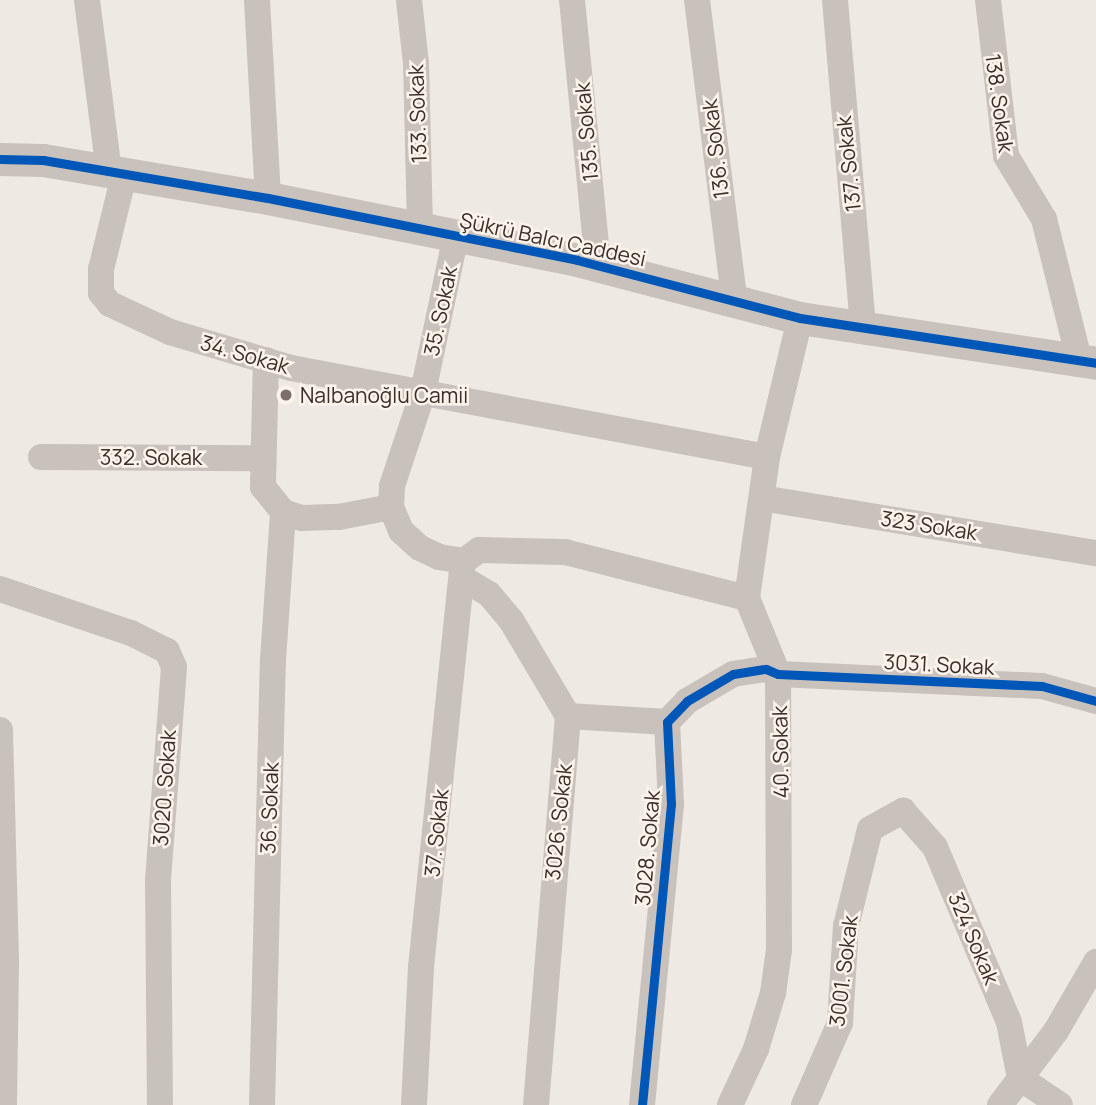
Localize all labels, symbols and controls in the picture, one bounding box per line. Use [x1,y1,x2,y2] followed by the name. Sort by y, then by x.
[981,52,1019,154] street label: 138. Sokak
[403,64,431,164] street label: 133. Sokak
[569,81,603,183] street label: 135. Sokak
[696,98,734,200] street label: 136. Sokak
[830,115,866,213] street label: 137. Sokak
[458,207,648,271] street label: Şükrü Balcı Caddesi
[418,264,462,358] street label: 35. Sokak
[198,329,292,379] street label: 34. Sokak
[300,382,468,408] place label: Nalbanoğlu Camii
[278,387,294,403] marker: Nalbanoğlu Camii
[100,444,202,470] street label: 332. Sokak
[879,505,979,545] street label: 323 Sokak
[883,649,995,679] street label: 3031. Sokak
[767,705,793,799] street label: 40. Sokak
[147,729,181,847] street label: 3020. Sokak
[255,762,283,854] street label: 36. Sokak
[539,763,577,881] street label: 3026. Sokak
[419,788,453,878] street label: 37. Sokak
[629,789,665,907] street label: 3028. Sokak
[943,888,1005,988] street label: 324 Sokak
[824,914,862,1028] street label: 3001. Sokak

